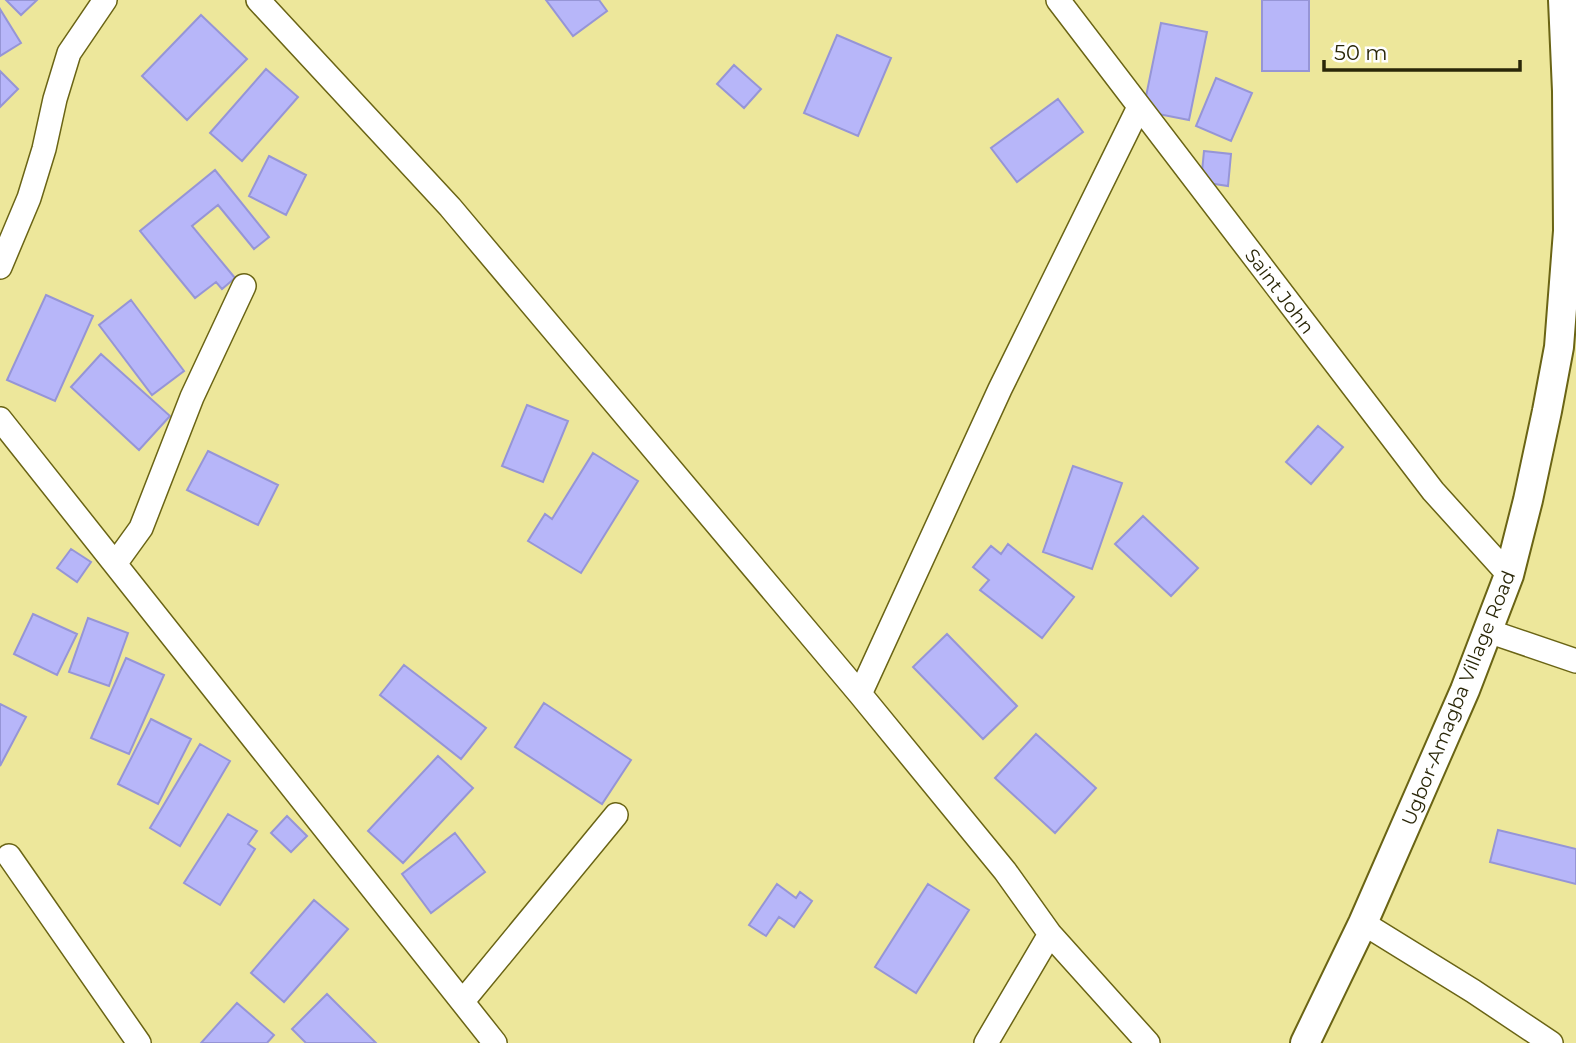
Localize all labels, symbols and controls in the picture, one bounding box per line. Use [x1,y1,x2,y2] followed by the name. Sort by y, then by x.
[1324,28,1520,72] scale bar
[1334,40,1388,65] text: 50 m
[1240,244,1319,338] street label: Saint John
[1397,567,1520,829] street label: Ugbor-Amagba Village Road

